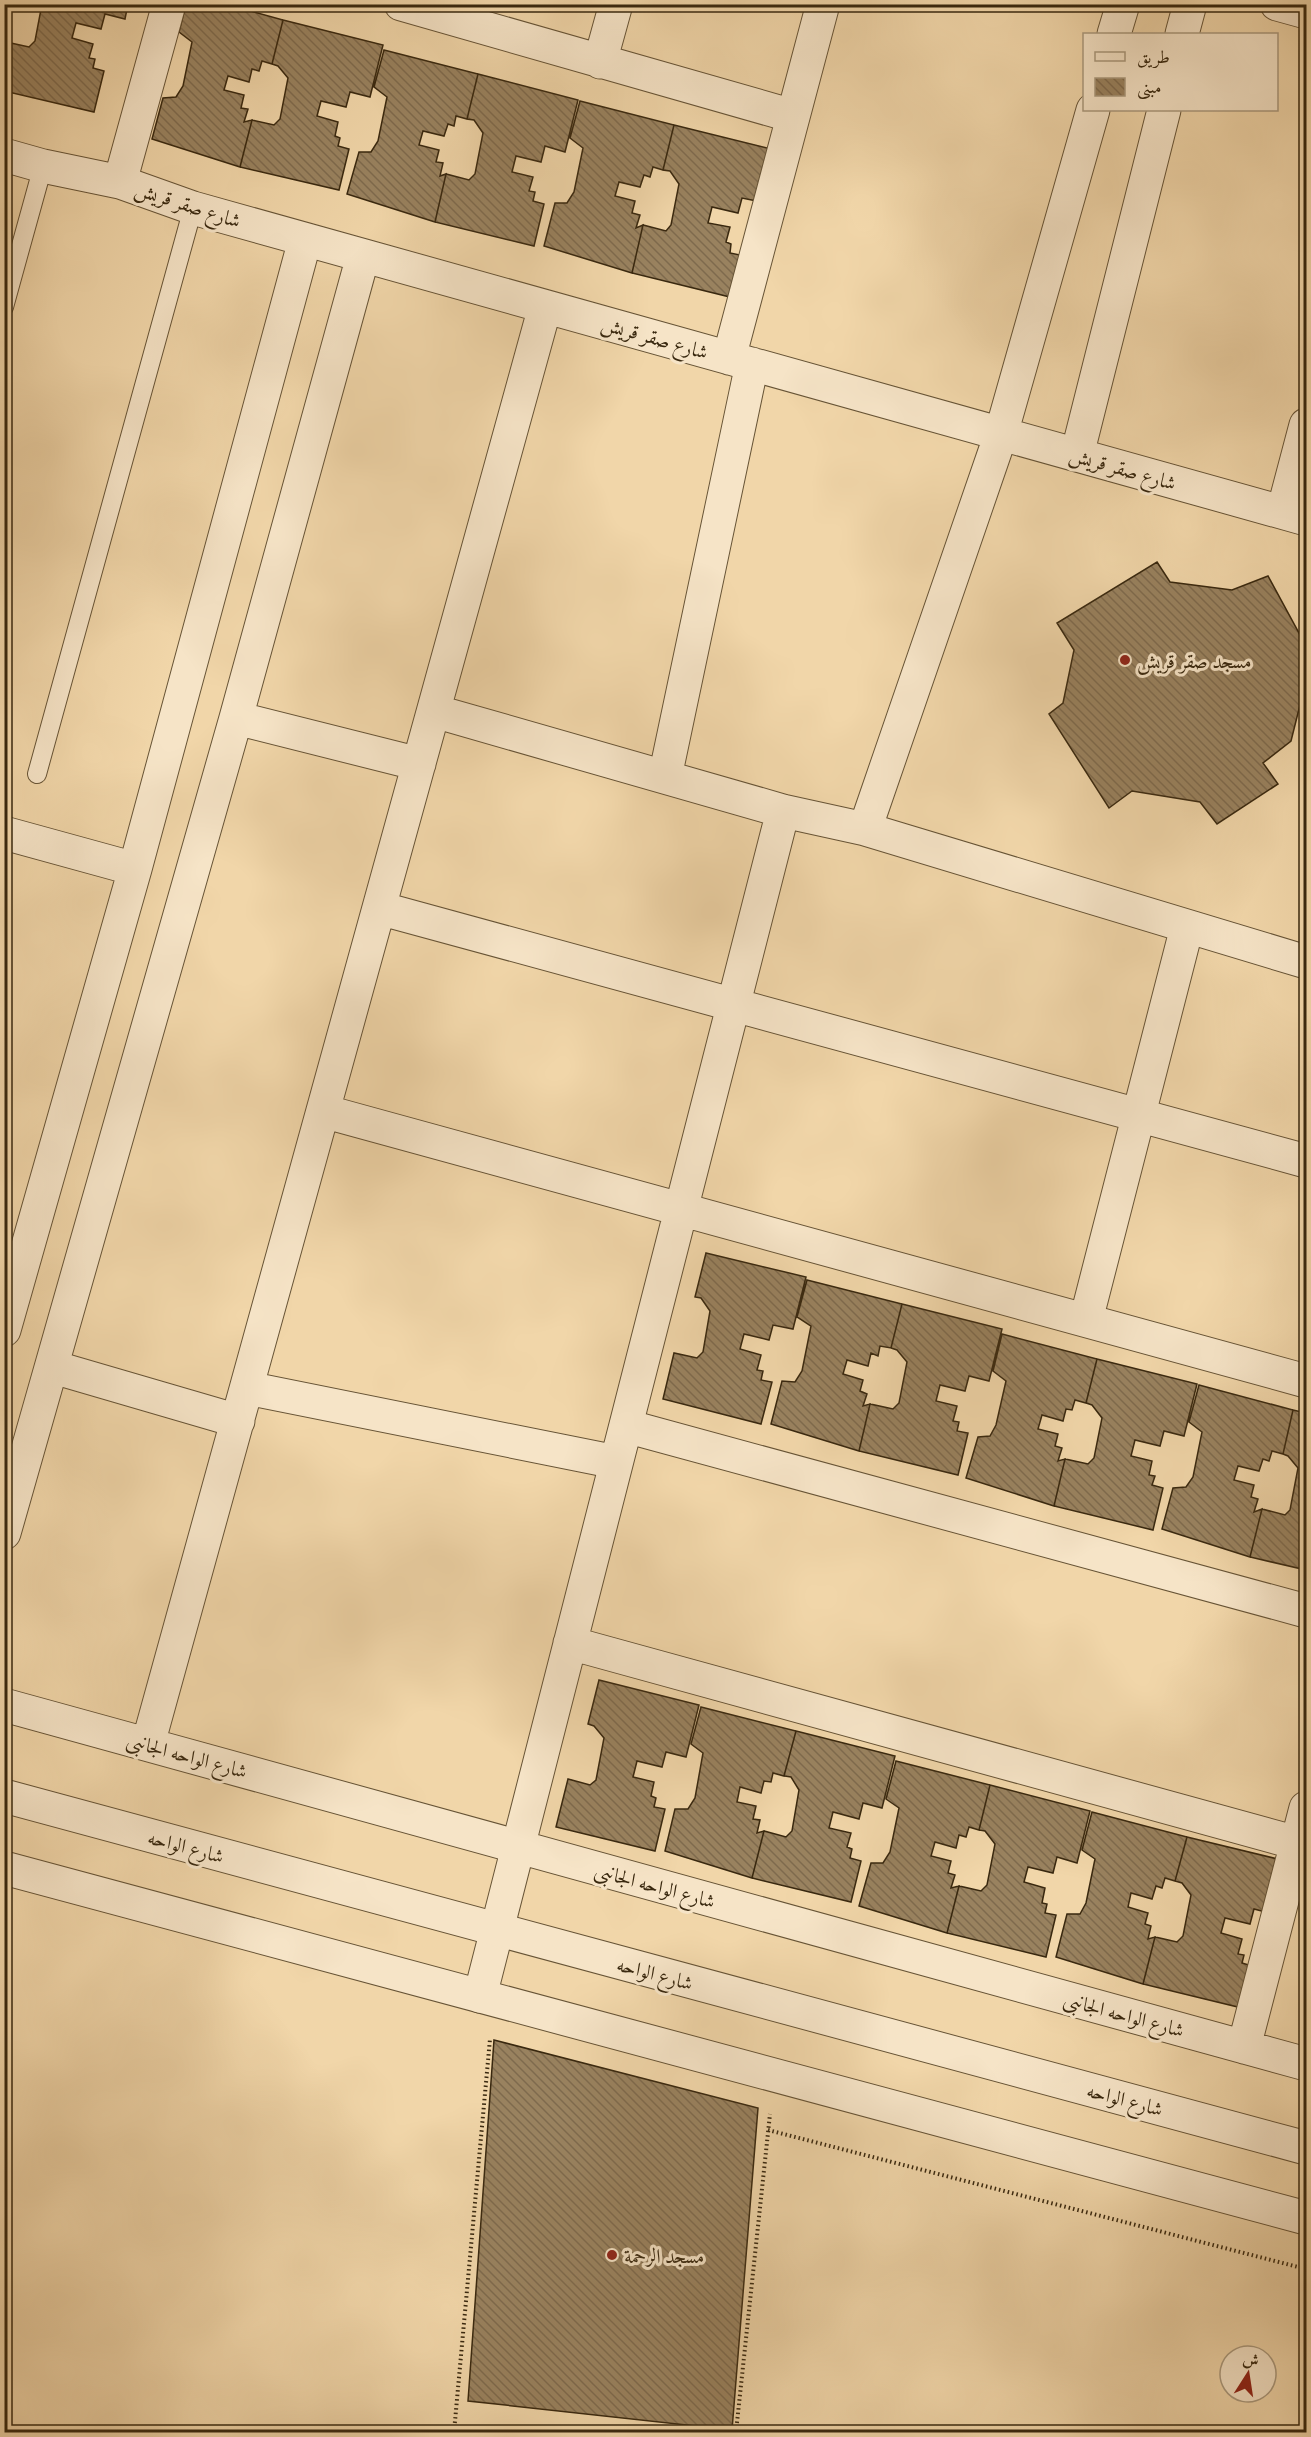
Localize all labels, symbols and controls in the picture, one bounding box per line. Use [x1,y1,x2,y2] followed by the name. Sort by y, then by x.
[1083,33,1278,111] legend
[1137,43,1170,70] text: طريق
[1137,73,1162,100] text: مبنى
[130,173,245,239] street label: شارع صقر قريش
[597,308,712,370] street label: شارع صقر قريش
[1065,439,1180,501] street label: شارع صقر قريش
[1137,646,1251,675] place label: مسجد صقر قريش
[1118,653,1132,667] marker: مسجد صقر قريش
[122,1725,251,1789] street label: شارع الواحه الجانبى
[144,1822,227,1874] street label: شارع الواحه
[590,1855,719,1919] street label: شارع الواحه الجانبى
[613,1949,696,2001] street label: شارع الواحه
[1059,1984,1188,2048] street label: شارع الواحه الجانبى
[1083,2075,1166,2127] street label: شارع الواحه
[624,2241,704,2270] place label: مسجد الرحمة
[605,2248,619,2262] marker: مسجد الرحمة
[1218,2344,1278,2404] north arrow
[1241,2346,1261,2373] text: ش

